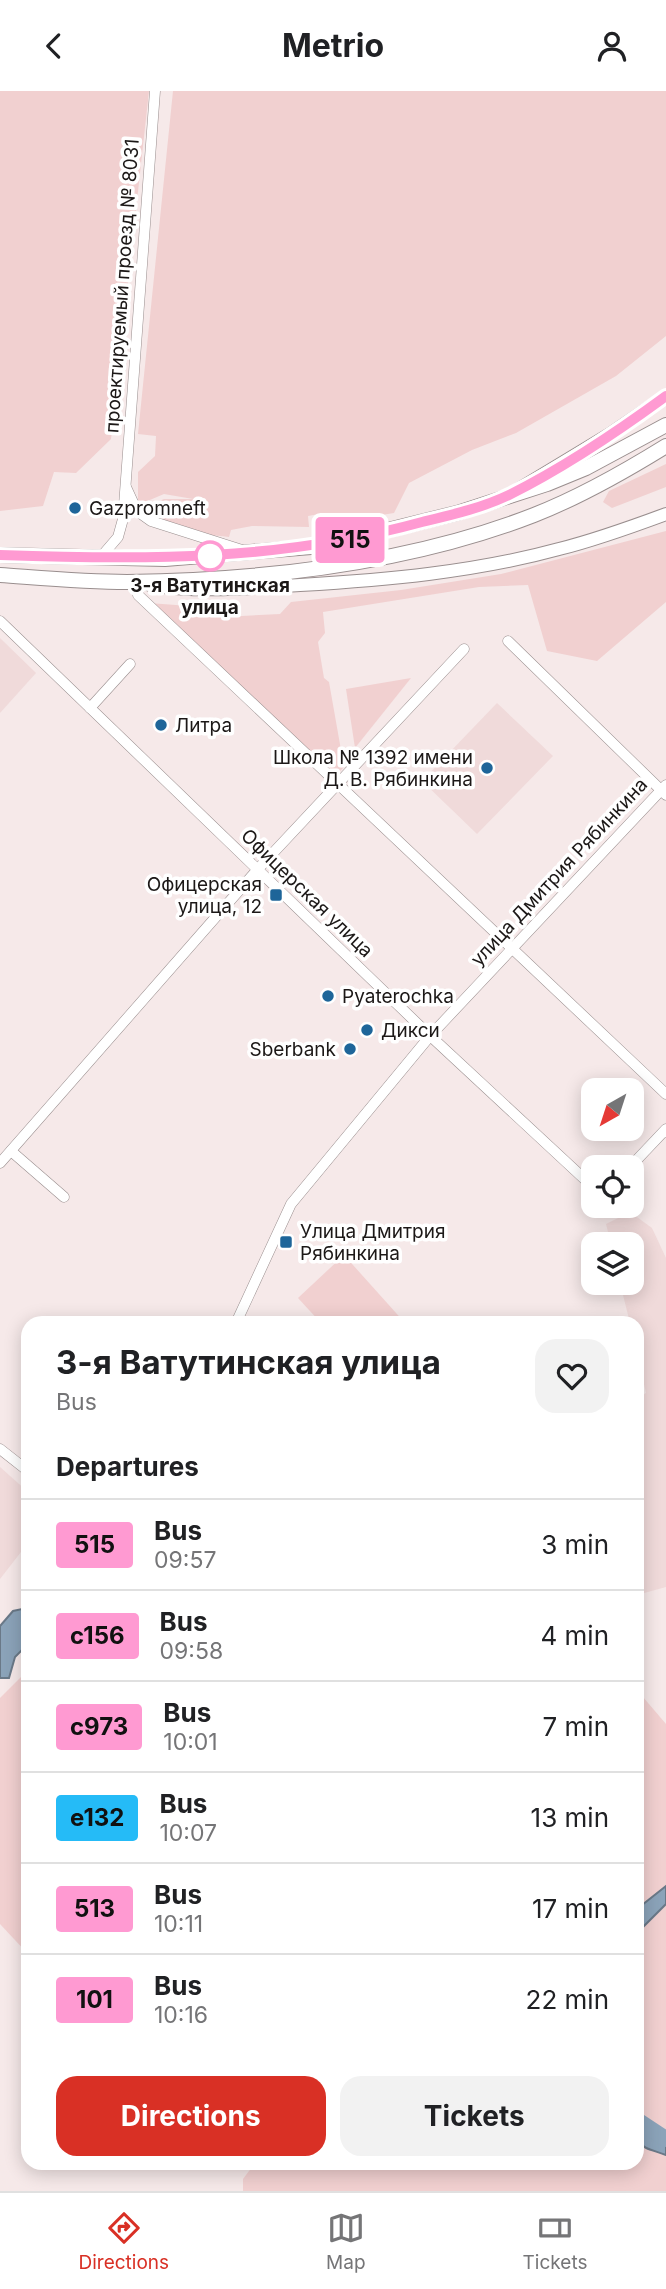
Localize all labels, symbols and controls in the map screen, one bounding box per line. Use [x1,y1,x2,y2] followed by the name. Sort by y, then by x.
[282,26,384,65] text: Metrio
[35,27,73,65] icon: back
[593,27,631,65] icon: person
[100,138,144,434] street label: проектируемый проезд № 8031
[89,497,206,520] place label: Gazpromneft
[67,500,83,516] marker: Gazpromneft
[310,517,390,563] line badge: 515
[329,525,371,554] text: 515
[195,541,225,571] marker: 3-я Ватутинская улица
[130,574,290,619] place label: 3-я Ватутинская улица
[175,714,232,737] place label: Литра
[153,717,169,733] marker: Литра
[273,746,473,791] place label: Школа № 1392 имени Д. В. Рябинкина
[479,760,495,776] marker: Школа № 1392 имени Д. В. Рябинкина
[466,773,652,971] street label: улица Дмитрия Рябинкина
[236,824,378,962] street label: Офицерская улица
[147,873,262,918] place label: Офицерская улица, 12
[268,887,284,903] marker: Офицерская улица, 12
[342,985,454,1008] place label: Pyaterochka
[320,988,336,1004] marker: Pyaterochka
[381,1019,440,1042] place label: Дикси
[359,1022,375,1038] marker: Дикси
[250,1038,337,1061] place label: Sberbank
[342,1041,358,1057] marker: Sberbank
[581,1078,644,1141] north arrow
[581,1078,644,1295] map controls
[581,1155,644,1218] button: locate
[300,1220,445,1265] place label: Улица Дмитрия Рябинкина
[581,1232,644,1295] button: layers
[278,1234,294,1250] marker: Улица Дмитрия Рябинкина
[535,1339,609,1413] button: heart
[56,1342,441,1382] text: 3-я Ватутинская улица
[56,1388,97,1416] text: Bus
[56,1451,199,1482] text: Departures
[154,1515,202,1546] text: Bus
[541,1529,609,1560] text: 3 min
[74,1530,115,1559] text: 515
[154,1546,216,1574] text: 09:57
[160,1606,208,1637] text: Bus
[540,1620,609,1651] text: 4 min
[70,1621,125,1650] text: с156
[160,1637,223,1665] text: 09:58
[163,1697,211,1728] text: Bus
[543,1711,609,1742] text: 7 min
[70,1712,128,1741] text: с973
[163,1728,218,1756] text: 10:01
[159,1788,207,1819] text: Bus
[531,1802,609,1833] text: 13 min
[70,1803,124,1832] text: е132
[159,1819,217,1847] text: 10:07
[154,1879,202,1910] text: Bus
[532,1893,609,1924] text: 17 min
[74,1894,115,1923] text: 513
[154,1910,203,1938] text: 10:11
[154,1970,202,2001] text: Bus
[526,1984,609,2015] text: 22 min
[76,1985,113,2014] text: 101
[154,2001,208,2029] text: 10:16
[56,2076,326,2156] button: Directions
[340,2076,609,2156] button: Tickets
[79,2209,169,2274] tab: Directions
[326,2209,366,2274] tab: Map
[523,2209,587,2274] tab: Tickets

